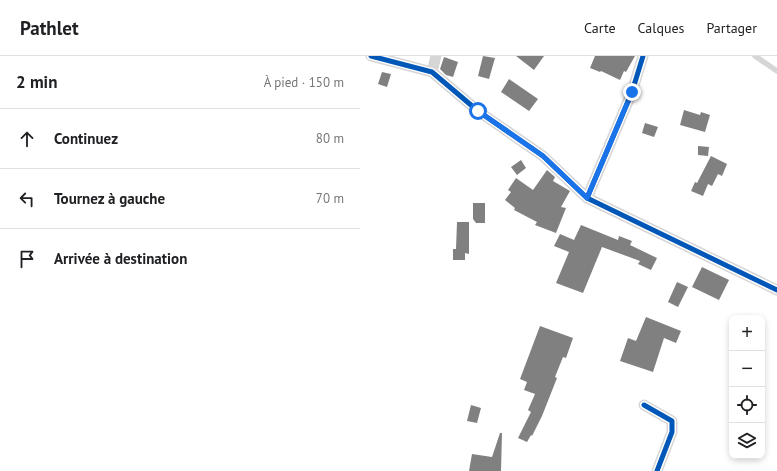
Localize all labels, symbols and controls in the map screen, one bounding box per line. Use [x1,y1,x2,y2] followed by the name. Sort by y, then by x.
[20,16,79,40] text: Pathlet
[584,19,616,37] text: Carte
[638,19,684,37] text: Calques
[706,19,757,37] text: Partager
[16,71,57,93] text: 2 min
[264,74,344,91] text: À pied · 150 m
[623,83,641,101] route end
[469,102,487,120] route start
[16,128,38,150] icon: ahead
[54,129,118,148] text: Continuez
[316,130,344,147] text: 80 m
[16,188,38,210] icon: left
[54,189,165,208] text: Tournez à gauche
[316,190,344,207] text: 70 m
[16,248,38,270] icon: arrive
[54,249,187,268] text: Arrivée à destination
[729,315,765,459] map controls
[729,315,765,351] button: +
[729,351,765,387] button: −
[729,387,765,423] button: locate
[729,423,765,459] button: layers

